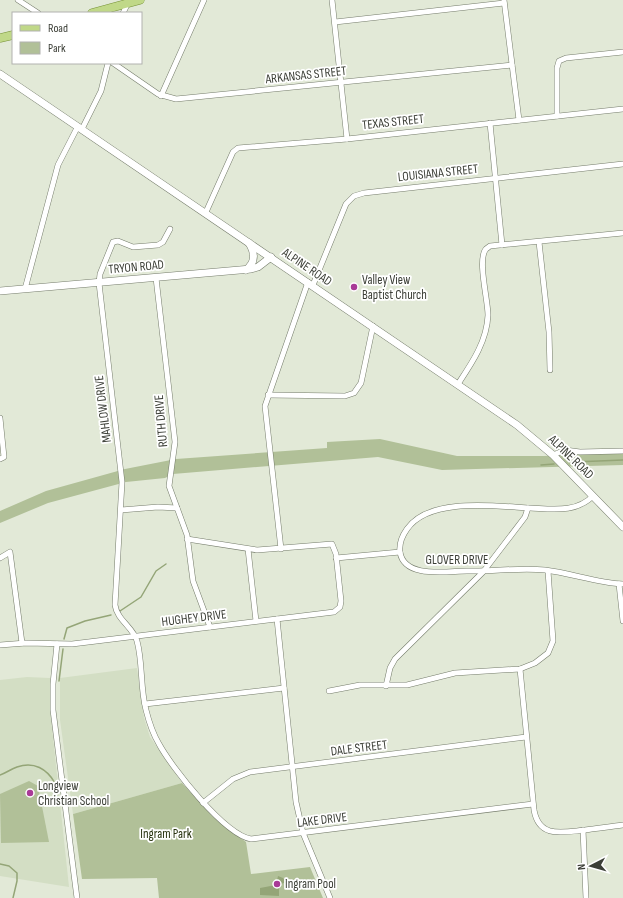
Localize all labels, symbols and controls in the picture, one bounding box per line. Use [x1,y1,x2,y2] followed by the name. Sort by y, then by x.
[12,12,142,64] legend
[48,21,68,36] text: Road
[48,41,66,56] text: Park
[264,63,347,87] street label: ARKANSAS STREET
[361,111,425,133] street label: TEXAS STREET
[397,161,479,185] street label: LOUISIANA STREET
[278,244,335,290] street label: ALPINE ROAD
[108,257,164,277] street label: TRYON ROAD
[362,272,427,303] place label: Valley View Baptist Church
[349,282,359,292] marker: Valley View Baptist Church
[91,374,115,444] street label: MAHLOW DRIVE
[151,394,171,448] street label: RUTH DRIVE
[544,431,597,482] street label: ALPINE ROAD
[426,552,488,568] street label: GLOVER DRIVE
[161,606,227,630] street label: HUGHEY DRIVE
[330,737,388,759] street label: DALE STREET
[38,778,109,809] place label: Longview Christian School
[25,788,35,798] marker: Longview Christian School
[296,809,348,831] street label: LAKE DRIVE
[140,826,192,842] park label: Ingram Park
[571,846,611,886] north arrow
[575,863,588,871] text: N
[285,876,336,892] place label: Ingram Pool
[272,879,282,889] marker: Ingram Pool

